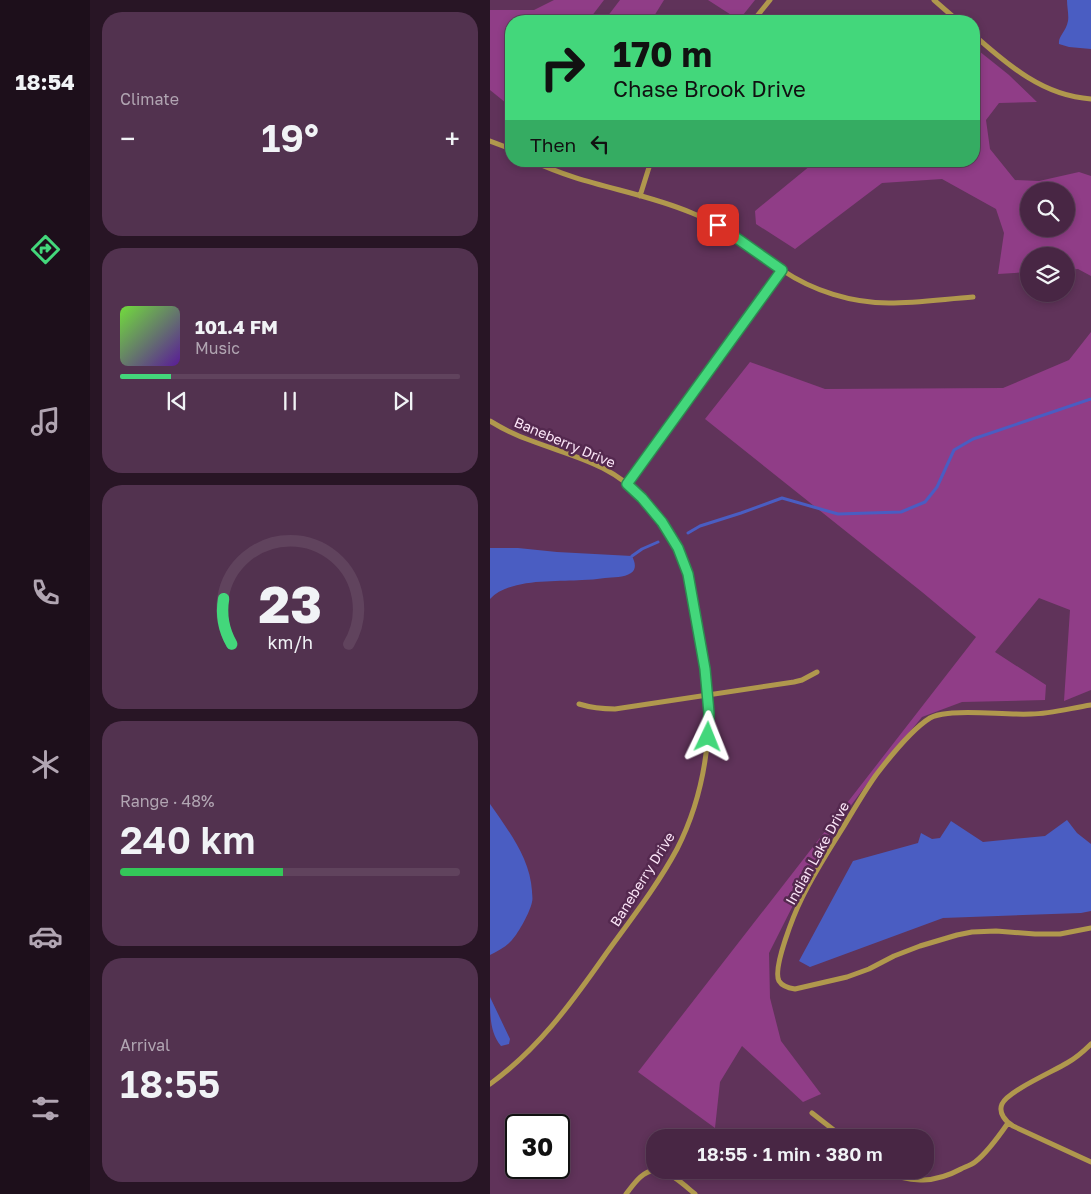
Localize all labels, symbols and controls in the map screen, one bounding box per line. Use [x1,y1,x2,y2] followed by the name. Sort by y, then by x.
[613,33,712,75] text: 170 m
[530,35,595,100] icon: right
[15,68,75,95] text: 18:54
[613,75,806,102] text: Chase Brook Drive
[120,89,179,109] text: Climate
[261,115,319,160] text: 19°
[120,122,135,155] text: −
[445,122,460,155] text: +
[586,130,614,158] icon: left
[530,133,576,156] text: Then
[1020,182,1075,302] map controls
[1020,182,1075,237] button: search
[697,204,739,246] pin
[704,211,732,239] icon: arrive
[28,232,63,267] icon: directions
[1020,247,1075,302] button: layers
[195,315,278,338] text: 101.4 FM
[195,338,240,358] text: Music
[163,387,191,415] icon: previous
[276,387,304,415] icon: pause
[389,387,417,415] icon: next
[28,404,63,439] icon: music
[512,413,618,471] street label: Baneberry Drive
[258,572,322,634] text: 23
[28,575,63,610] icon: phone
[267,631,313,653] text: km/h
[681,710,733,762] position arrow
[28,747,63,782] icon: climate
[120,791,214,811] text: Range · 48%
[782,798,852,908] street label: Indian Lake Drive
[120,817,256,862] text: 240 km
[606,829,678,929] street label: Baneberry Drive
[28,919,63,954] icon: car
[120,1035,170,1055] text: Arrival
[120,1061,220,1106] text: 18:55
[28,1091,63,1126] icon: filters
[505,1114,570,1179] speed limit sign: 30
[697,1142,883,1165] text: 18:55 · 1 min · 380 m

